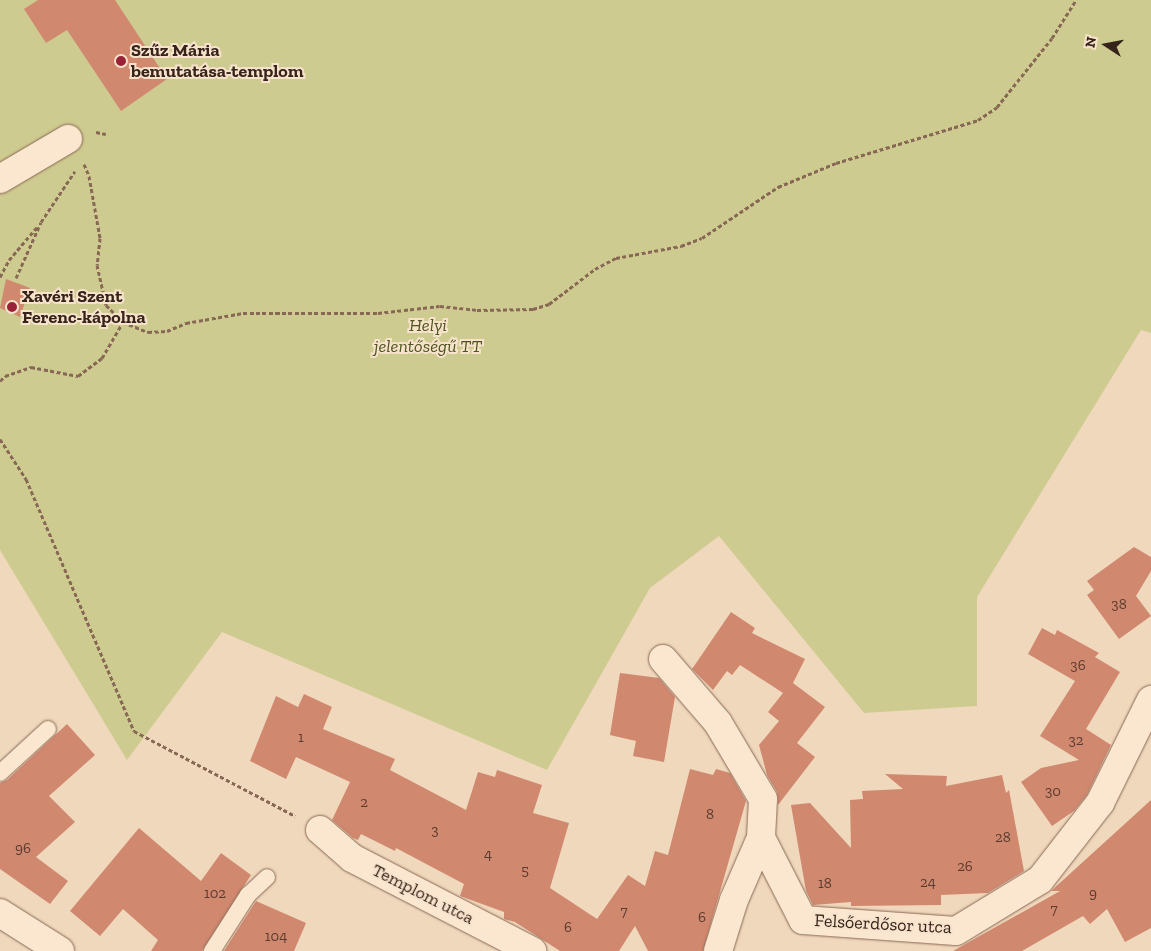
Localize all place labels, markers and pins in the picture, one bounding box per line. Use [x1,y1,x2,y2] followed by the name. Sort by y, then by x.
[131,40,303,82] place label: Szűz Mária bemutatása-templom
[115,55,127,67] marker: Szűz Mária bemutatása-templom
[22,286,146,328] place label: Xavéri Szent Ferenc-kápolna
[6,301,18,313] marker: Xavéri Szent Ferenc-kápolna

